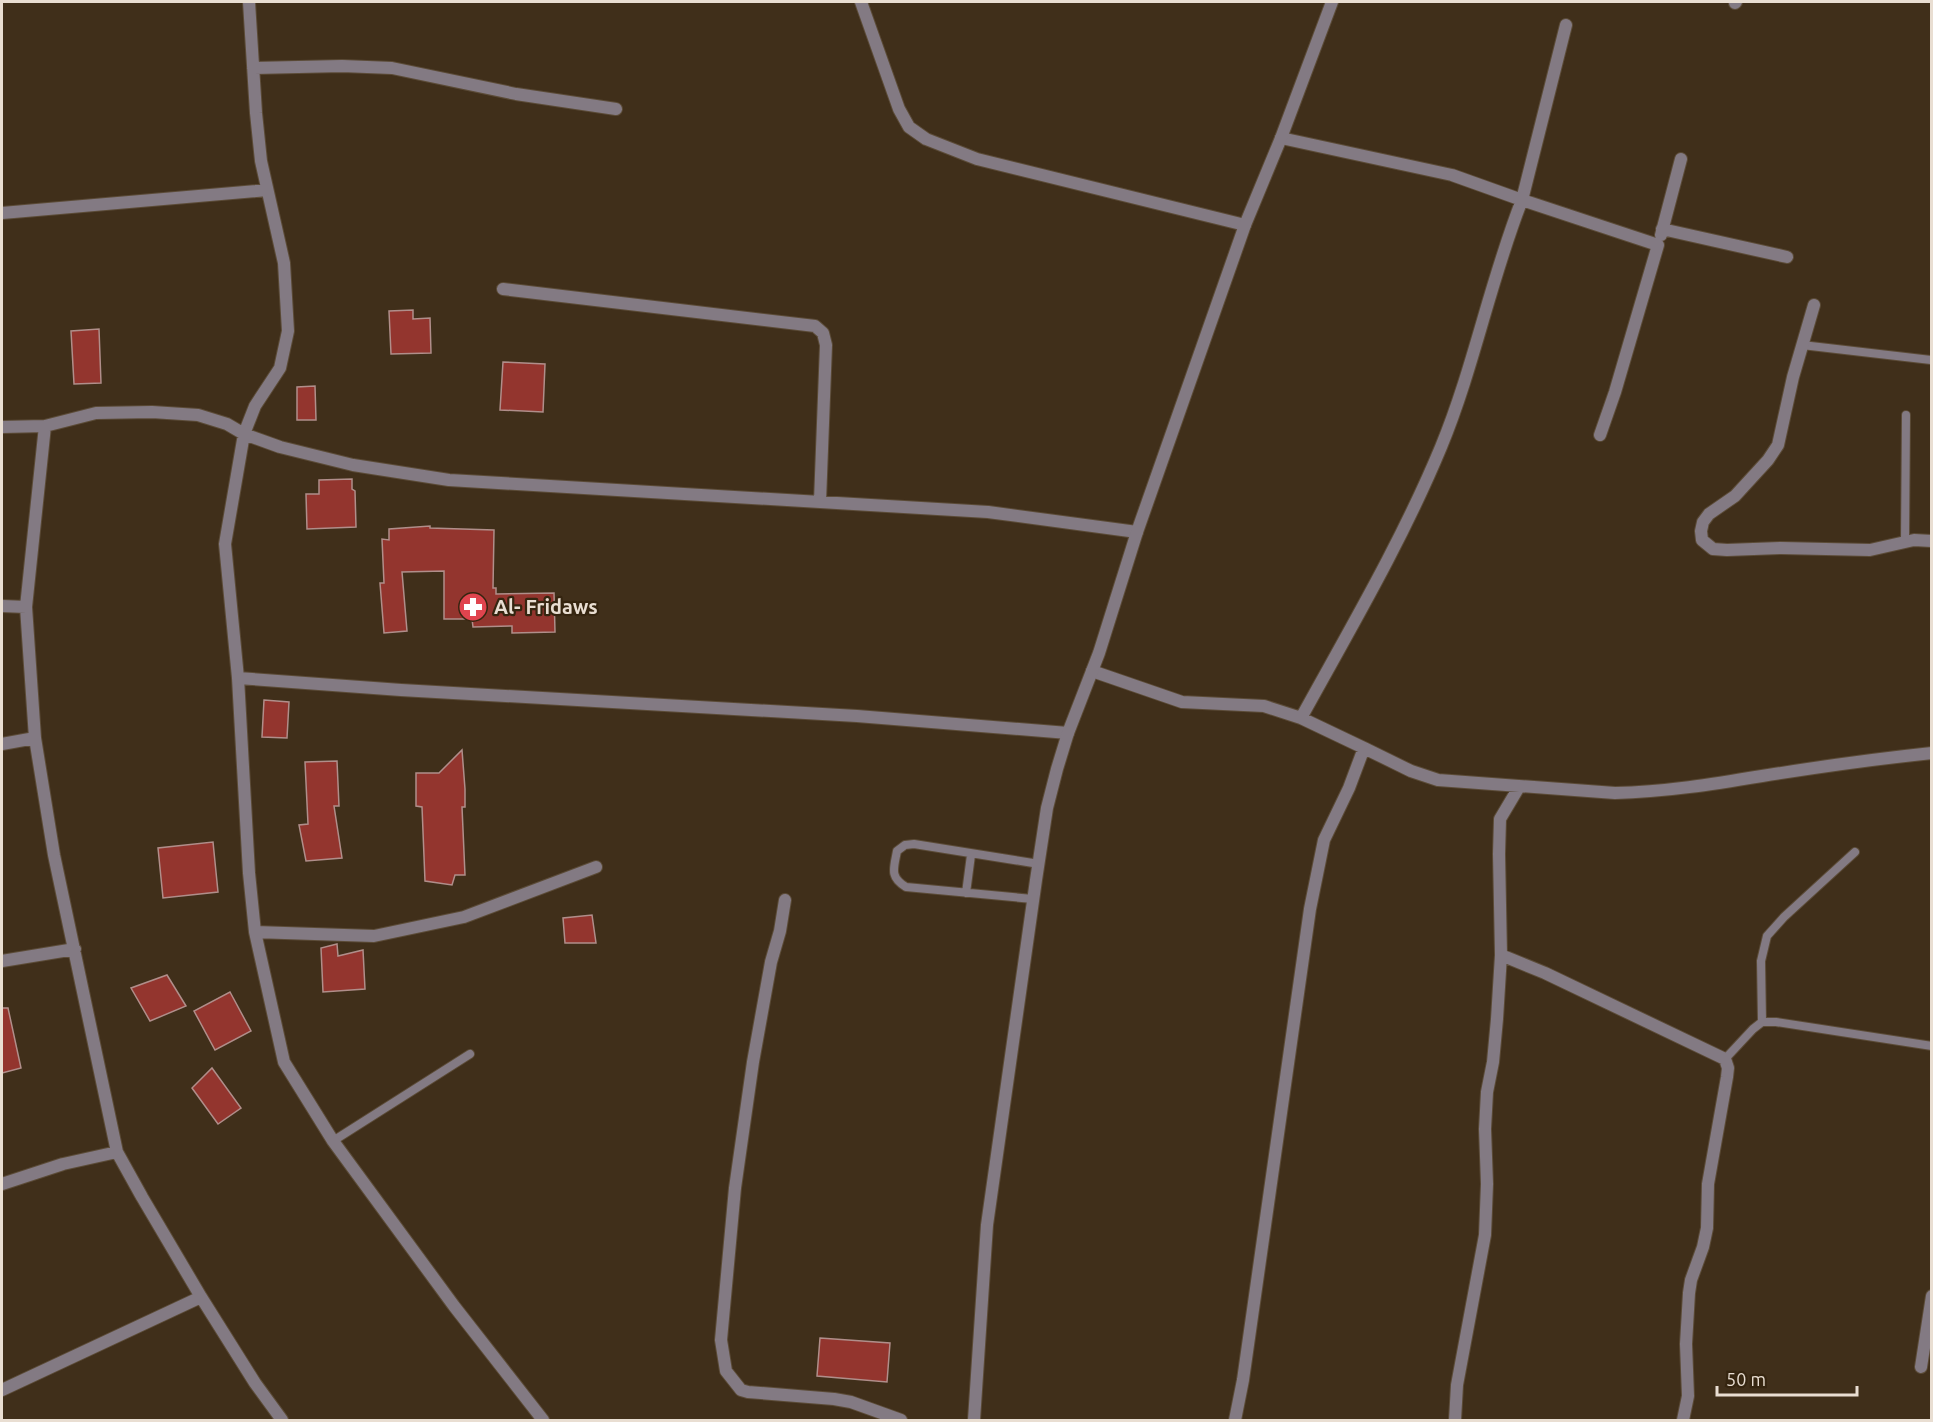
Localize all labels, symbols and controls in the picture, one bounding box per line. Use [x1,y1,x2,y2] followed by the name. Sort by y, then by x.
[457,591,489,623] pharmacy icon: Al- Fridaws
[494,595,598,618] place label: Al- Fridaws
[1717,1359,1856,1397] scale bar
[1726,1369,1766,1389] text: 50 m

